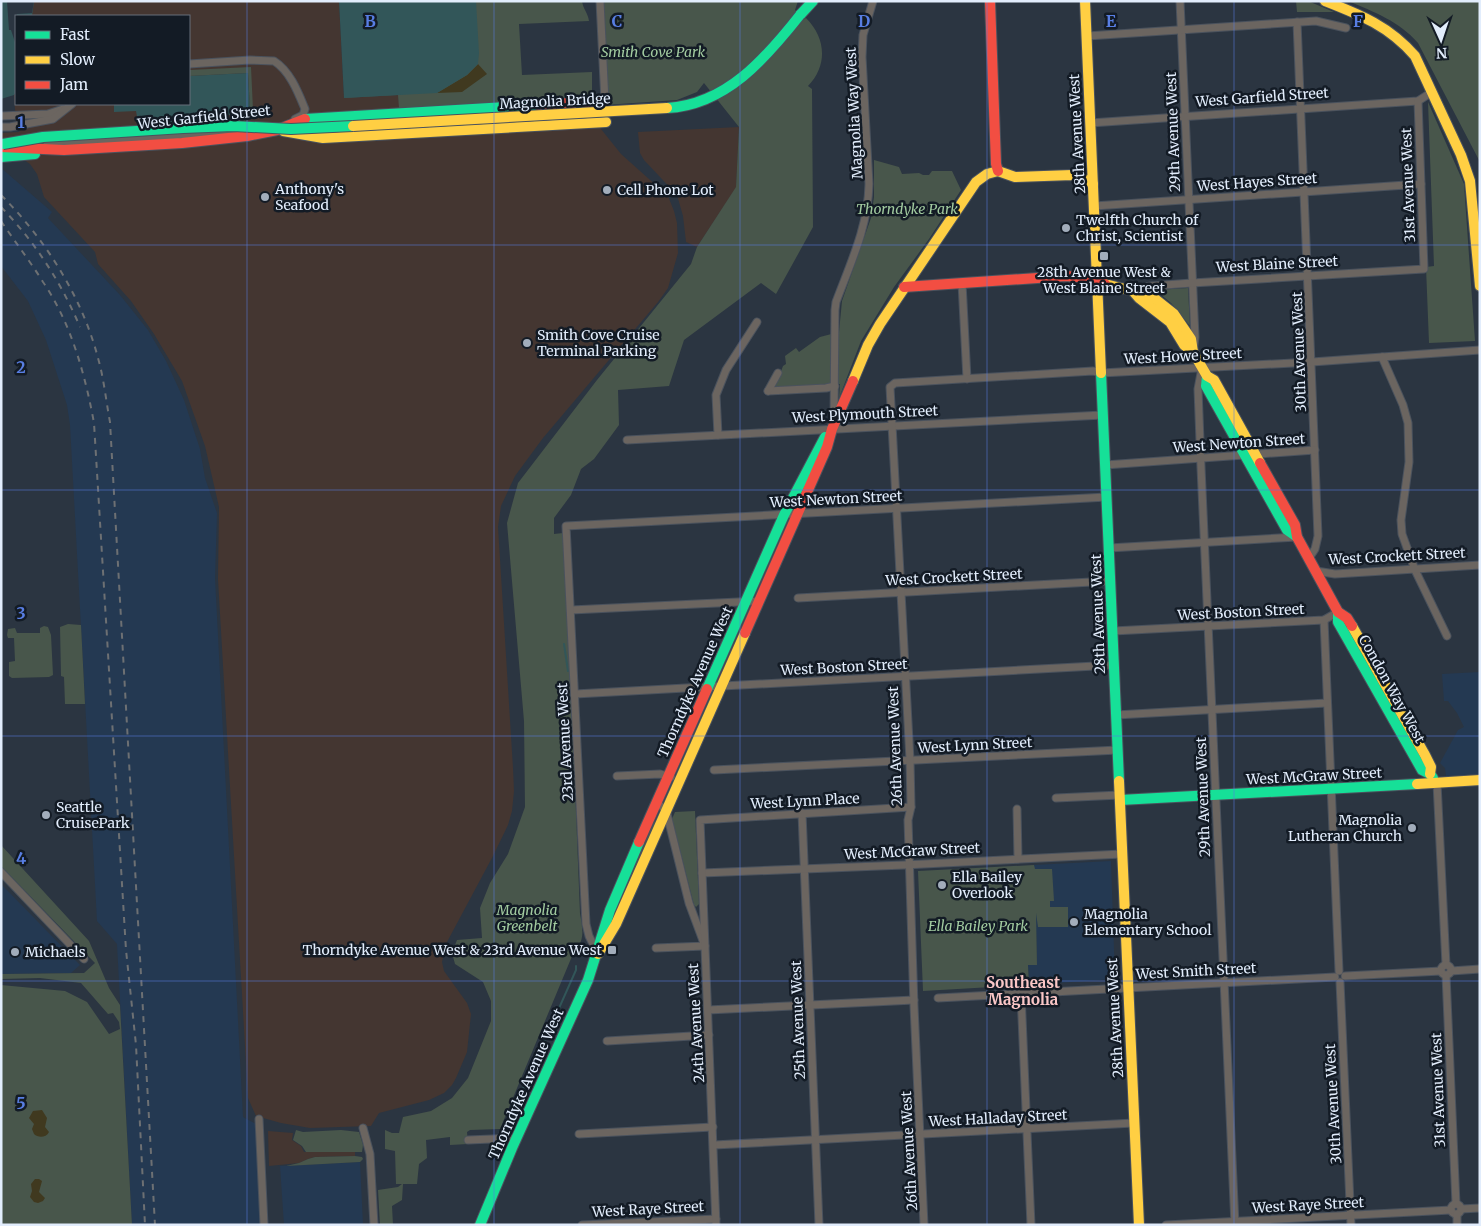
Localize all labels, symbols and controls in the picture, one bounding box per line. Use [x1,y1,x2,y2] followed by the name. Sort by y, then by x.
[364,11,376,31] text: B
[612,11,622,31] text: C
[858,11,870,31] text: D
[1106,11,1117,31] text: E
[1353,11,1363,31] text: F
[15,15,190,105] legend
[1416,15,1466,65] north arrow
[60,25,90,44] text: Fast
[601,43,705,61] park label: Smith Cove Park
[1436,44,1448,62] text: N
[842,46,866,180] street label: Magnolia Way West
[60,50,95,69] text: Slow
[1162,71,1184,192] street label: 29th Avenue West
[1065,73,1089,194] street label: 28th Avenue West
[59,75,88,94] text: Jam
[1194,83,1330,111] street label: West Garfield Street
[499,89,611,113] street label: Magnolia Bridge
[136,101,272,133] street label: West Garfield Street
[17,112,25,132] text: 1
[1397,127,1419,243] street label: 31st Avenue West
[1195,169,1318,195] street label: West Hayes Street
[274,180,344,214] place label: Anthony's Seafood
[617,181,714,199] place label: Cell Phone Lot
[601,184,613,196] marker: Cell Phone Lot
[259,191,271,203] marker: Anthony's Seafood
[856,200,958,218] park label: Thorndyke Park
[1076,211,1199,245] place label: Twelfth Church of Christ, Scientist
[1060,222,1072,234] marker: Twelfth Church of Christ, Scientist
[1098,250,1110,262] marker: 28th Avenue West & West Blaine Street
[1215,252,1339,276] street label: West Blaine Street
[1037,263,1171,297] place label: 28th Avenue West & West Blaine Street
[1288,291,1310,412] street label: 30th Avenue West
[537,326,660,360] place label: Smith Cove Cruise Terminal Parking
[521,337,533,349] marker: Smith Cove Cruise Terminal Parking
[1123,344,1243,368] street label: West Howe Street
[16,357,26,377] text: 2
[791,401,939,427] street label: West Plymouth Street
[1171,429,1306,457] street label: West Newton Street
[768,487,903,512] street label: West Newton Street
[1327,543,1466,569] street label: West Crockett Street
[1087,553,1109,674] street label: 28th Avenue West
[884,564,1023,590] street label: West Crockett Street
[1176,600,1305,624] street label: West Boston Street
[16,603,26,623] text: 3
[653,603,737,760] street label: Thorndyke Avenue West
[1355,632,1429,747] street label: Condon Way West
[779,655,908,679] street label: West Boston Street
[553,682,577,802] street label: 23rd Avenue West
[884,685,906,806] street label: 26th Avenue West
[916,733,1033,757] street label: West Lynn Street
[1192,736,1214,857] street label: 29th Avenue West
[1245,763,1383,789] street label: West McGraw Street
[749,789,860,813] street label: West Lynn Place
[56,798,130,832] place label: Seattle CruisePark
[40,809,52,821] marker: Seattle CruisePark
[1288,811,1402,845] place label: Magnolia Lutheran Church
[1406,822,1418,834] marker: Magnolia Lutheran Church
[843,838,981,864] street label: West McGraw Street
[16,848,26,868] text: 4
[952,868,1023,902] place label: Ella Bailey Overlook
[936,879,948,891] marker: Ella Bailey Overlook
[496,901,557,935] park label: Magnolia Greenbelt
[1084,905,1212,939] place label: Magnolia Elementary School
[1068,916,1080,928] marker: Magnolia Elementary School
[928,917,1028,935] park label: Ella Bailey Park
[302,941,603,959] place label: Thorndyke Avenue West & 23rd Avenue West
[25,943,86,961] place label: Michaels
[606,944,618,956] marker: Thorndyke Avenue West & 23rd Avenue West
[9,946,21,958] marker: Michaels
[1103,957,1127,1078] street label: 28th Avenue West
[1134,959,1257,983] street label: West Smith Street
[787,960,809,1080] street label: 25th Avenue West
[684,962,708,1083] street label: 24th Avenue West
[986,973,1060,1009] district label: Southeast Magnolia
[484,1005,568,1162] street label: Thorndyke Avenue West
[1427,1032,1449,1148] street label: 31st Avenue West
[1321,1043,1345,1165] street label: 30th Avenue West
[897,1090,921,1211] street label: 26th Avenue West
[16,1093,26,1113] text: 5
[927,1105,1068,1131] street label: West Halladay Street
[1251,1193,1365,1217] street label: West Raye Street
[591,1197,705,1221] street label: West Raye Street

